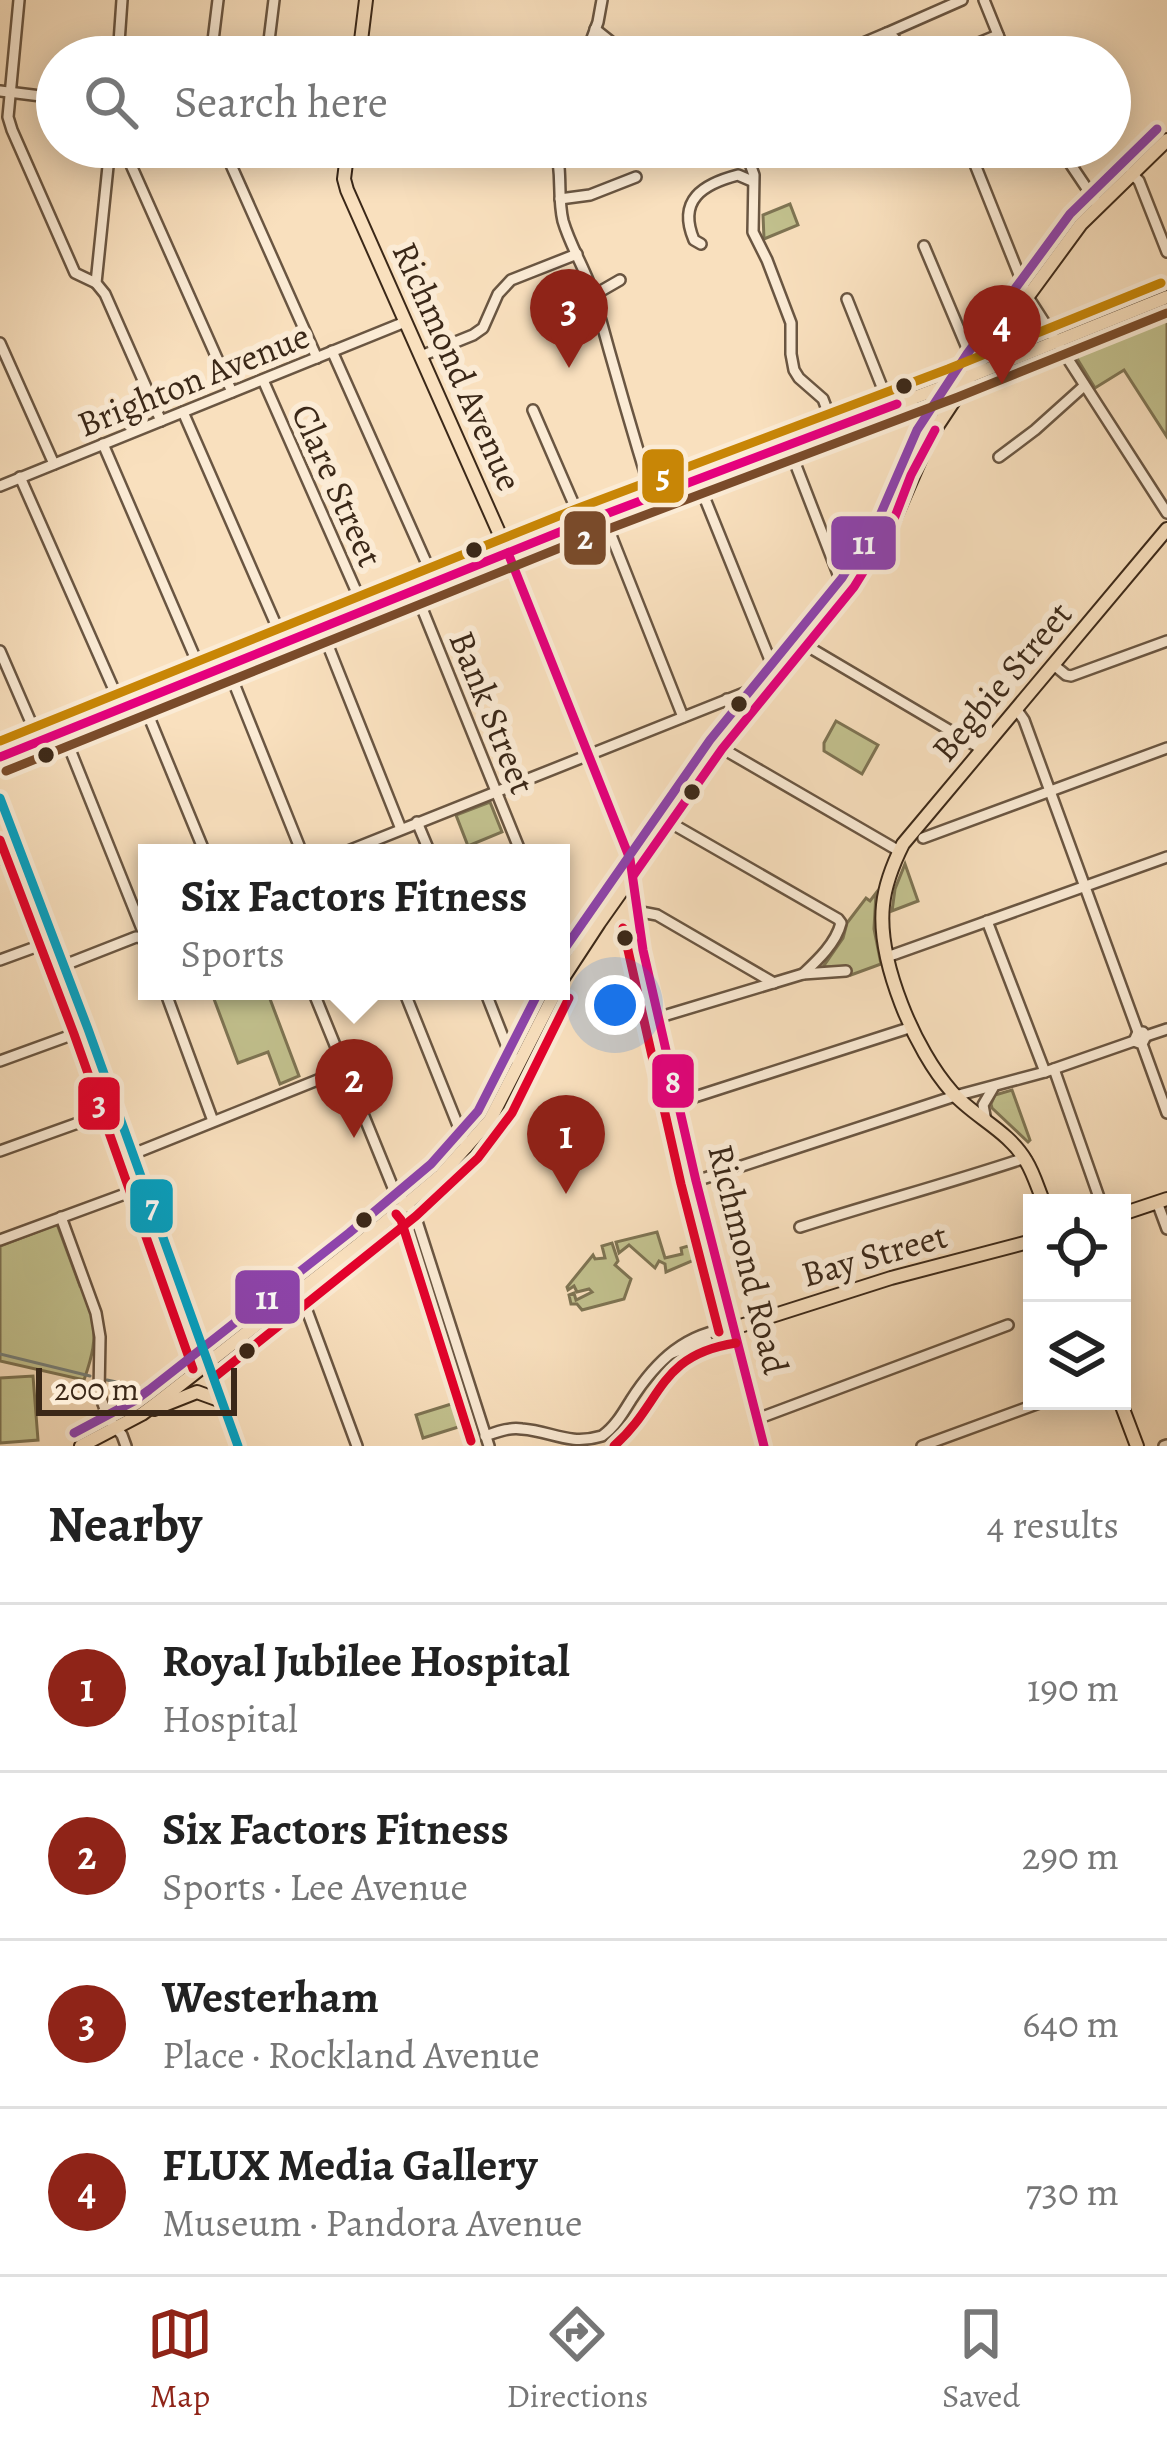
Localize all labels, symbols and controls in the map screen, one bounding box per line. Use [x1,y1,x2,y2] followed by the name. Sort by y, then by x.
[36,36,1131,168] search box
[78,69,144,135] icon: search
[174,71,388,133] text: Search here
[381,234,534,498] street label: Richmond Avenue
[530,269,608,368] pin: 3
[963,285,1041,384] pin: 4
[70,311,317,448] street label: Brighton Avenue
[893,375,915,397] unlabelled marker
[280,396,395,574] street label: Clare Street
[640,447,686,505] line badge: 5
[656,454,670,499] text: 5
[562,509,608,567] line badge: 2
[829,514,898,572] line badge: 11
[577,515,593,560] text: 2
[852,520,876,565] text: 11
[463,539,485,561] unlabelled marker
[920,591,1083,772] street label: Begbie Street
[438,623,547,801] street label: Bank Street
[728,693,750,715] unlabelled marker
[35,744,57,766] unlabelled marker
[681,781,703,803] unlabelled marker
[138,844,570,1000] popup
[181,865,527,927] text: Six Factors Fitness
[181,927,285,980] text: Sports
[614,927,636,949] unlabelled marker
[585,975,645,1035] your location
[315,1039,393,1138] pin: 2
[650,1052,696,1110] line badge: 8
[665,1059,681,1104] text: 8
[76,1075,122,1132] line badge: 3
[92,1081,106,1126] text: 3
[527,1095,605,1194] pin: 1
[696,1139,801,1380] street label: Richmond Road
[128,1177,175,1235] line badge: 7
[145,1183,160,1228] text: 7
[1023,1194,1131,1410] map controls
[1023,1194,1131,1302] button: locate
[353,1209,375,1231] unlabelled marker
[796,1210,953,1299] street label: Bay Street
[233,1268,302,1326] line badge: 11
[255,1275,279,1320] text: 11
[1023,1302,1131,1410] button: layers
[236,1340,258,1362] unlabelled marker
[36,1362,237,1415] scale bar
[54,1366,139,1411] text: 200 m
[48,1489,202,1559] text: Nearby
[987,1498,1119,1551] text: 4 results
[162,1630,570,1692] text: Royal Jubilee Hospital
[80,1661,94,1714] text: 1
[1027,1661,1119,1714] text: 190 m
[162,1692,298,1745] text: Hospital
[162,1798,509,1860] text: Six Factors Fitness
[78,1829,96,1882] text: 2
[1022,1829,1119,1882] text: 290 m
[162,1860,468,1913] text: Sports · Lee Avenue
[162,1966,379,2028] text: Westerham
[79,1997,95,2050] text: 3
[1022,1997,1119,2050] text: 640 m
[162,2028,540,2081] text: Place · Rockland Avenue
[162,2134,537,2196] text: FLUX Media Gallery
[78,2165,96,2218] text: 4
[1025,2165,1119,2218] text: 730 m
[162,2196,582,2249] text: Museum · Pandora Avenue
[147,2301,213,2418] tab: Map
[507,2301,648,2418] tab: Directions
[942,2301,1020,2418] tab: Saved

